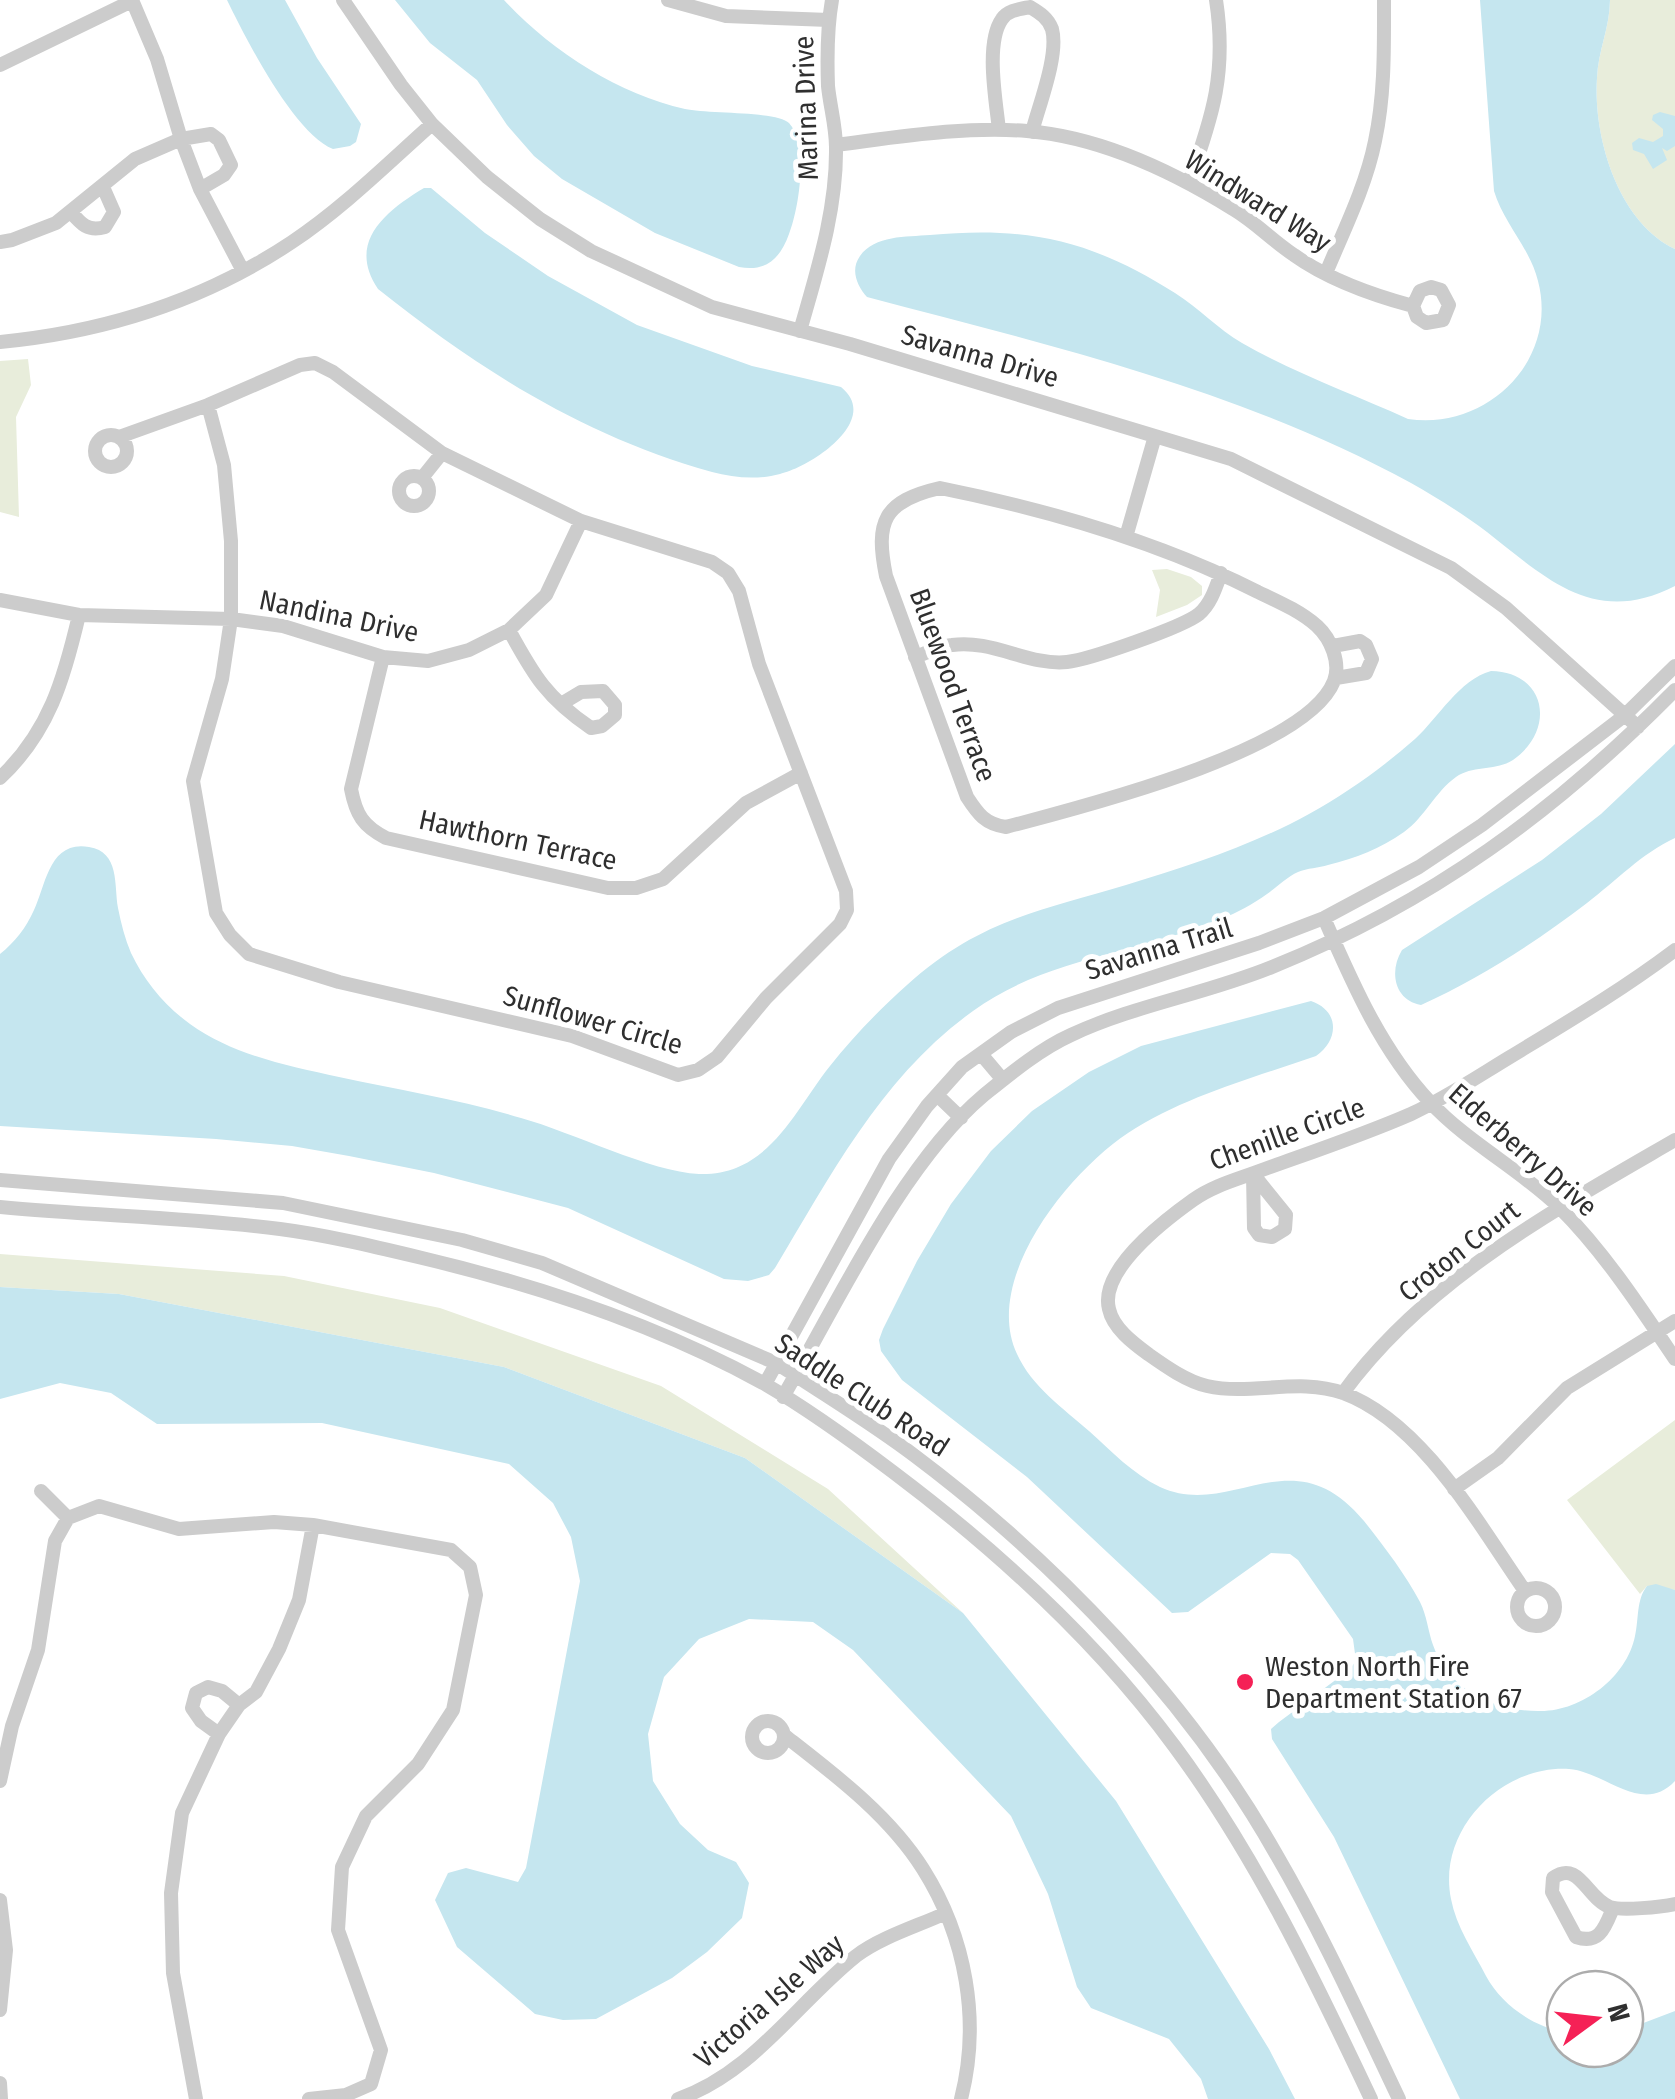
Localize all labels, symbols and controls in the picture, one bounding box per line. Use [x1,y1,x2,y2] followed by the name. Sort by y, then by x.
[787,35,825,181] street label: Marina Drive
[1179,143,1338,259] street label: Windward Way
[898,318,1062,394] street label: Savanna Drive
[256,583,422,649] street label: Nandina Drive
[903,584,1003,786] street label: Bluewood Terrace
[416,803,620,877] street label: Hawthorn Terrace
[1081,911,1237,987] street label: Savanna Trail
[500,979,686,1061] street label: Sunflower Circle
[1442,1077,1604,1223] street label: Elderberry Drive
[1205,1091,1369,1177] street label: Chenille Circle
[1392,1193,1527,1308] street label: Croton Court
[769,1326,955,1464] street label: Saddle Club Road
[1265,1650,1522,1715] place label: Weston North Fire Department Station 67
[1234,1671,1256,1693] marker: Weston North Fire Department Station 67
[688,1927,851,2075] street label: Victoria Isle Way
[1545,1969,1645,2069] north arrow
[1601,2000,1637,2025] text: N

